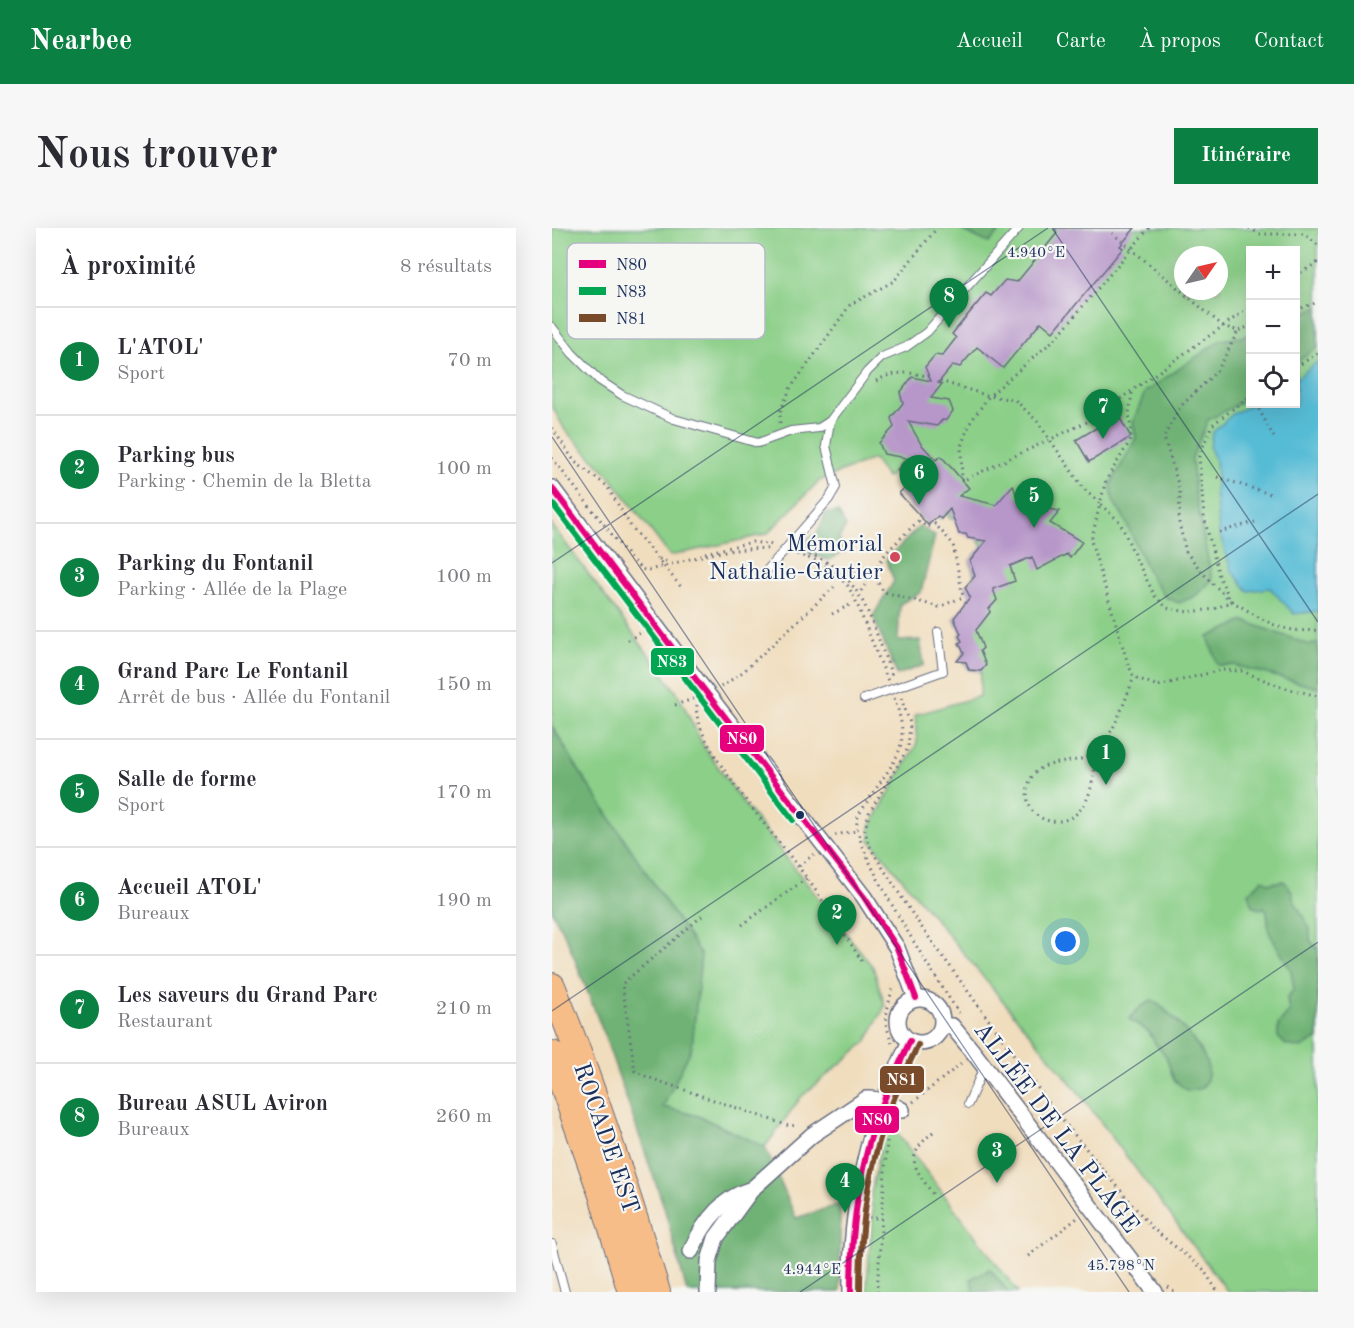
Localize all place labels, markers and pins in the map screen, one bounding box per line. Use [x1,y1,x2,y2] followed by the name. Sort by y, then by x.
[930,279,968,328] pin: 8
[1084,390,1122,439] pin: 7
[900,456,938,505] pin: 6
[1014,478,1054,528] pin: 5
[709,533,883,585] place label: Mémorial Nathalie-Gautier
[888,550,902,564] marker: Mémorial Nathalie-Gautier
[1086,736,1126,785] pin: 1
[794,809,806,821] unlabelled marker
[818,896,856,945] pin: 2
[978,1134,1016,1183] pin: 3
[826,1164,864,1213] pin: 4

